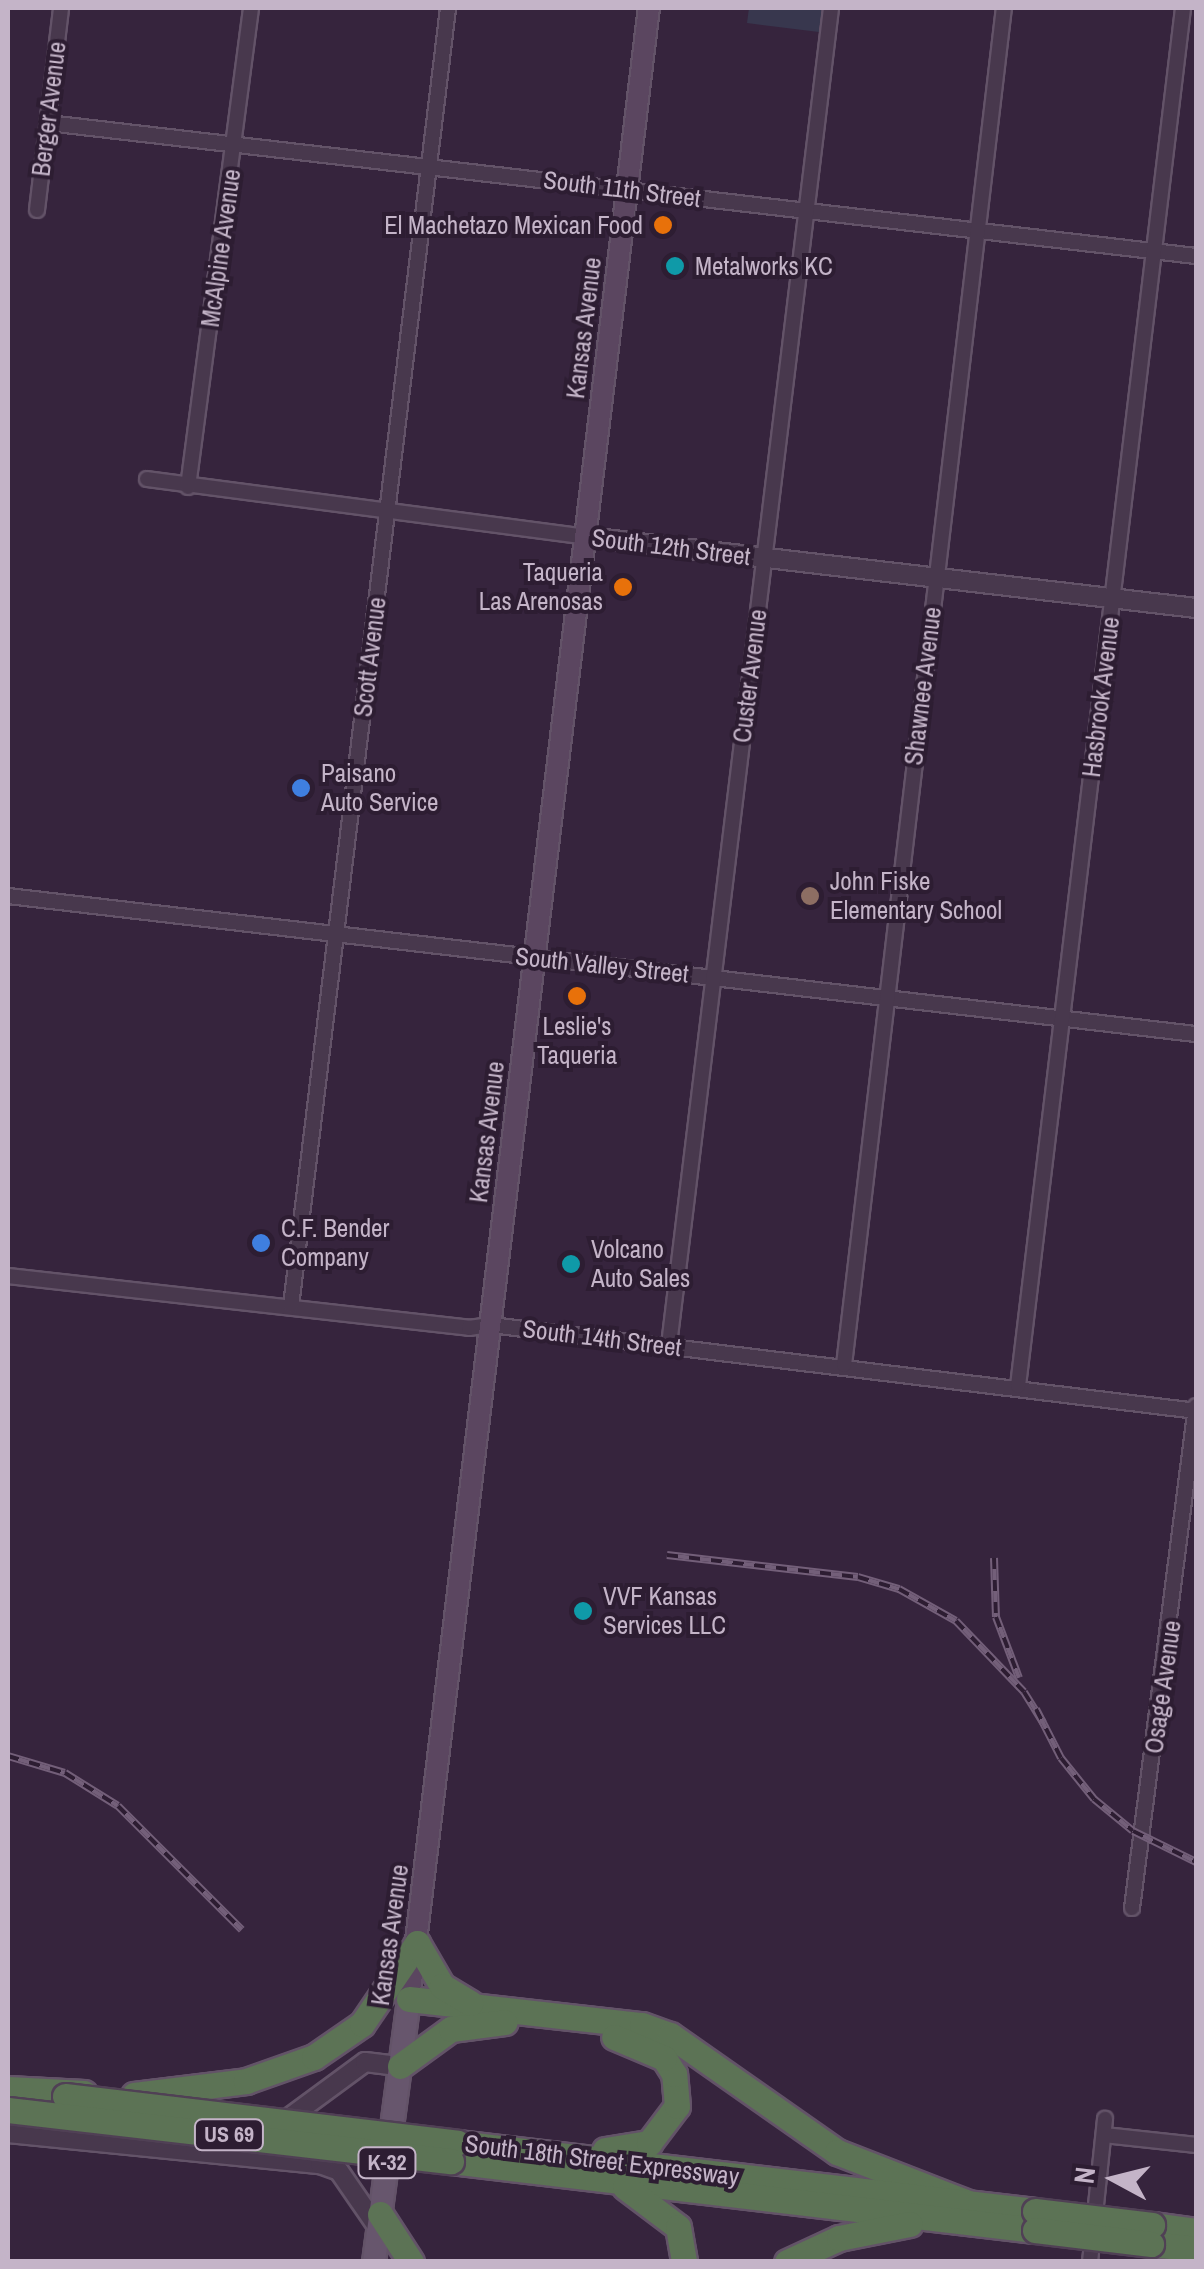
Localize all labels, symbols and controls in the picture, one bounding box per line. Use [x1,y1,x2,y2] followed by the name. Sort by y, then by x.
[26,39,72,179] street label: Berger Avenue
[542,164,702,214] street label: South 11th Street
[195,167,247,329] street label: McAlpine Avenue
[384,210,643,240] place label: El Machetazo Mexican Food
[652,214,674,236] marker: El Machetazo Mexican Food
[695,251,833,281] place label: Metalworks KC
[560,255,608,401] street label: Kansas Avenue
[664,255,686,277] marker: Metalworks KC
[590,522,752,572] street label: South 12th Street
[478,558,603,617] place label: Taqueria Las Arenosas
[612,576,634,598] marker: Taqueria Las Arenosas
[348,595,392,719] street label: Scott Avenue
[898,605,948,767] street label: Shawnee Avenue
[727,607,773,745] street label: Custer Avenue
[1076,614,1126,780] street label: Hasbrook Avenue
[321,759,438,818] place label: Paisano Auto Service
[290,777,312,799] marker: Paisano Auto Service
[830,867,1002,926] place label: John Fiske Elementary School
[799,885,821,907] marker: John Fiske Elementary School
[514,941,690,989] street label: South Valley Street
[566,985,588,1007] marker: Leslie's Taqueria
[537,1012,617,1071] place label: Leslie's Taqueria
[463,1059,511,1205] street label: Kansas Avenue
[281,1214,389,1273] place label: C.F. Bender Company
[250,1232,272,1254] marker: C.F. Bender Company
[591,1235,690,1294] place label: Volcano Auto Sales
[560,1253,582,1275] marker: Volcano Auto Sales
[521,1313,683,1363] street label: South 14th Street
[603,1582,726,1641] place label: VVF Kansas Services LLC
[572,1600,594,1622] marker: VVF Kansas Services LLC
[1139,1618,1187,1756] street label: Osage Avenue
[365,1862,415,2008] street label: Kansas Avenue
[192,2118,266,2152] road number: US 69
[463,2128,741,2192] street label: South 18th Street Expressway
[1064,2129,1164,2229] north arrow
[357,2146,417,2180] road number: K-32
[1064,2165,1104,2186] text: N

